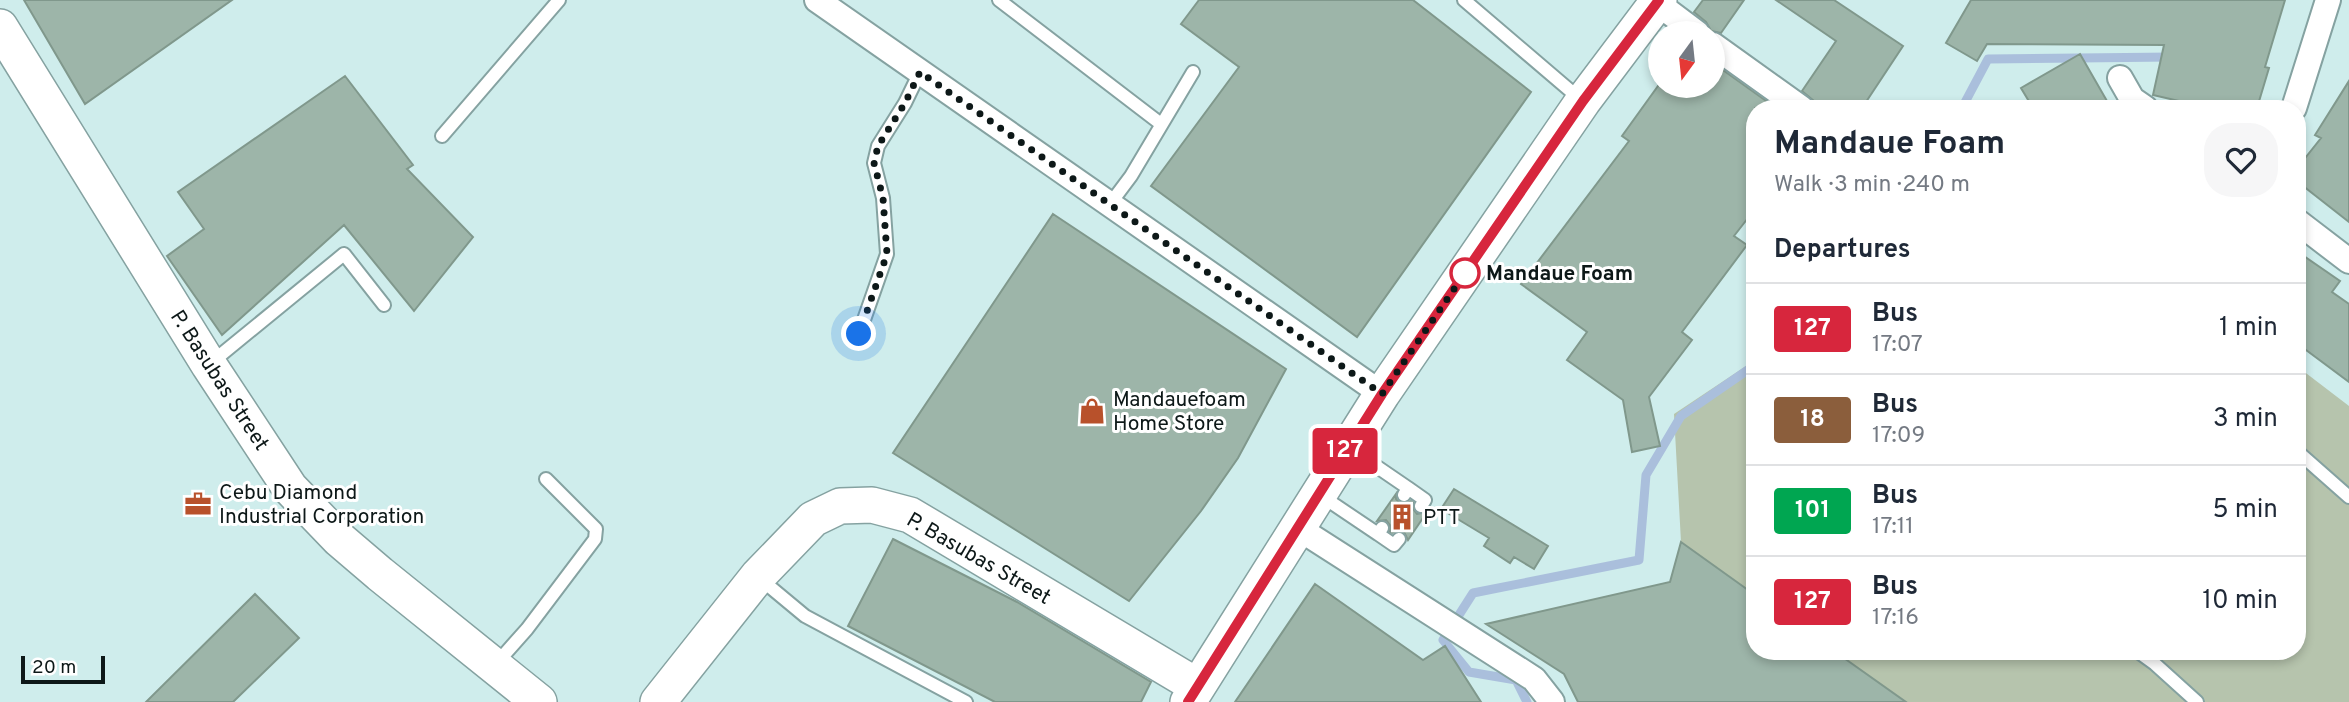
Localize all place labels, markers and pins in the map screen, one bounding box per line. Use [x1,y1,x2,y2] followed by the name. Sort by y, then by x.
[1450,258,1480,288] marker: Mandaue Foam
[1486,261,1633,288] place label: Mandaue Foam
[1113,387,1246,438] place label: Mandauefoam Home Store
[1077,396,1107,426] shop icon: Mandauefoam Home Store
[219,480,424,531] place label: Cebu Diamond Industrial Corporation
[183,489,213,519] office icon: Cebu Diamond Industrial Corporation
[1387,502,1417,532] building icon: PTT
[1423,505,1461,532] place label: PTT

